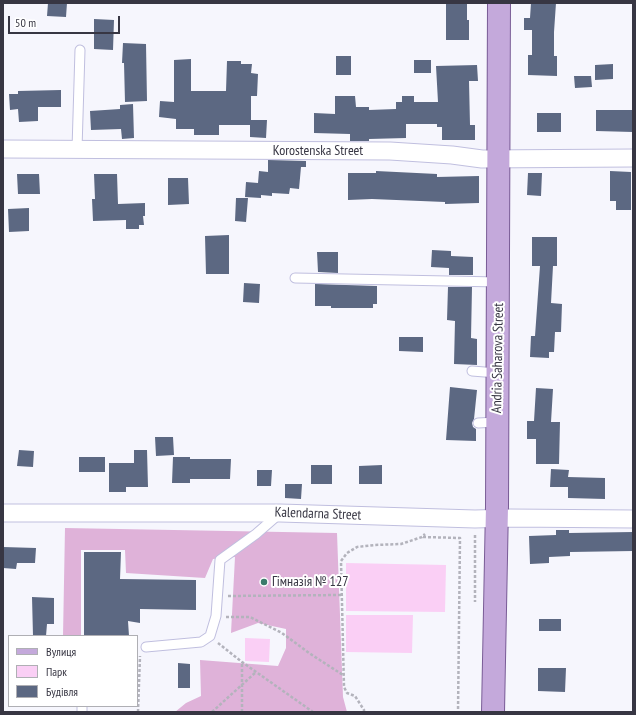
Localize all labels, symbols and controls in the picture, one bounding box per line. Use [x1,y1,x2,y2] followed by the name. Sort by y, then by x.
[10,8,122,34] scale bar
[15,15,36,30] text: 50 m
[273,143,363,159] street label: Korostenska Street
[489,303,507,413] street label: Andria Saharova Street
[274,504,362,524] street label: Kalendarna Street
[272,574,348,590] place label: Гімназія № 127
[259,577,269,587] marker: Гімназія № 127
[8,635,138,707] legend
[46,644,76,659] text: Вулиця
[46,664,67,679] text: Парк
[46,684,78,699] text: Будівля

